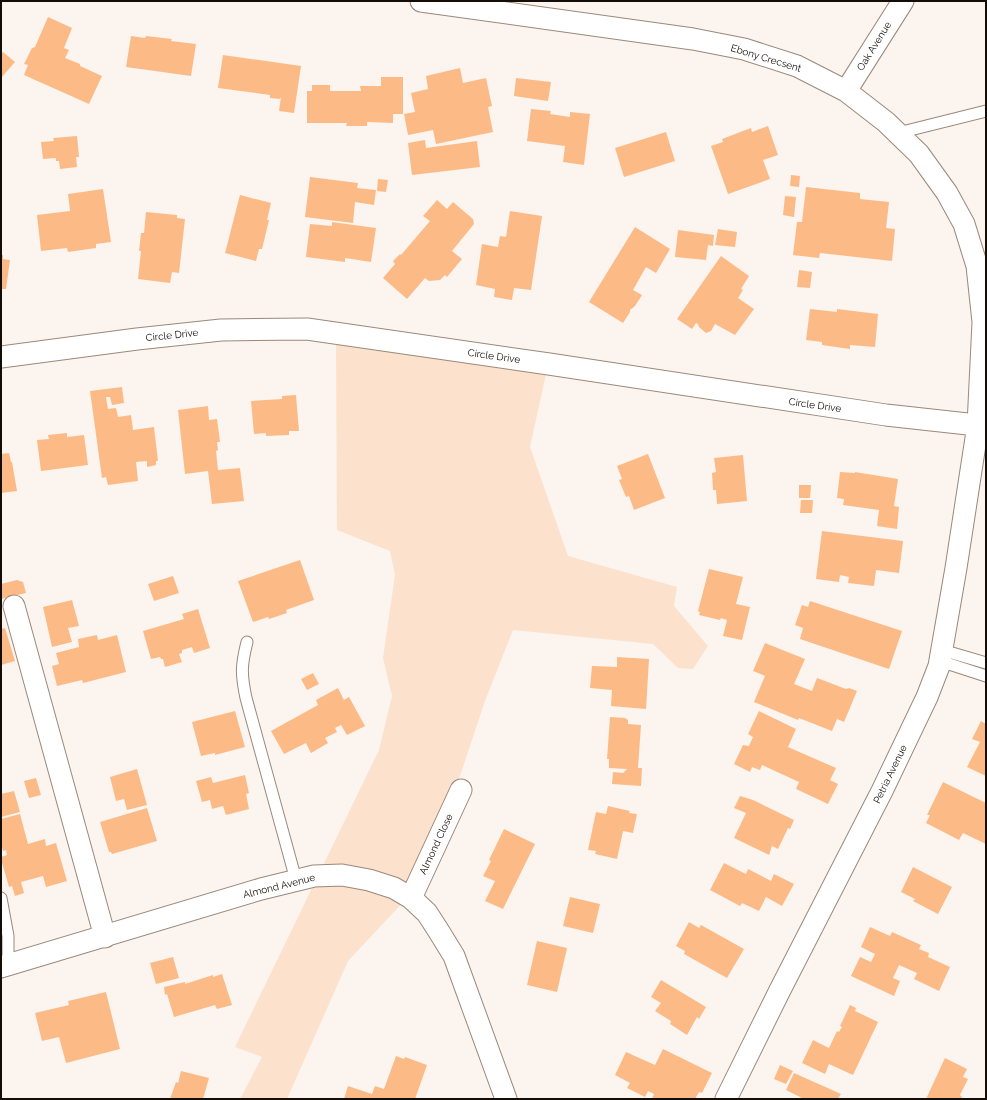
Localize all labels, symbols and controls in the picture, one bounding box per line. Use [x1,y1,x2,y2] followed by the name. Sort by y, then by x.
[855,19,893,72] street label: Oak Avenue
[729,42,803,74] street label: Ebony Crecsent
[145,327,199,343] street label: Circle Drive
[467,347,521,365] street label: Circle Drive
[788,396,842,414] street label: Circle Drive
[871,743,909,805] street label: Petria Avenue
[417,812,455,876] street label: Almond Close
[242,872,316,900] street label: Almond Avenue

